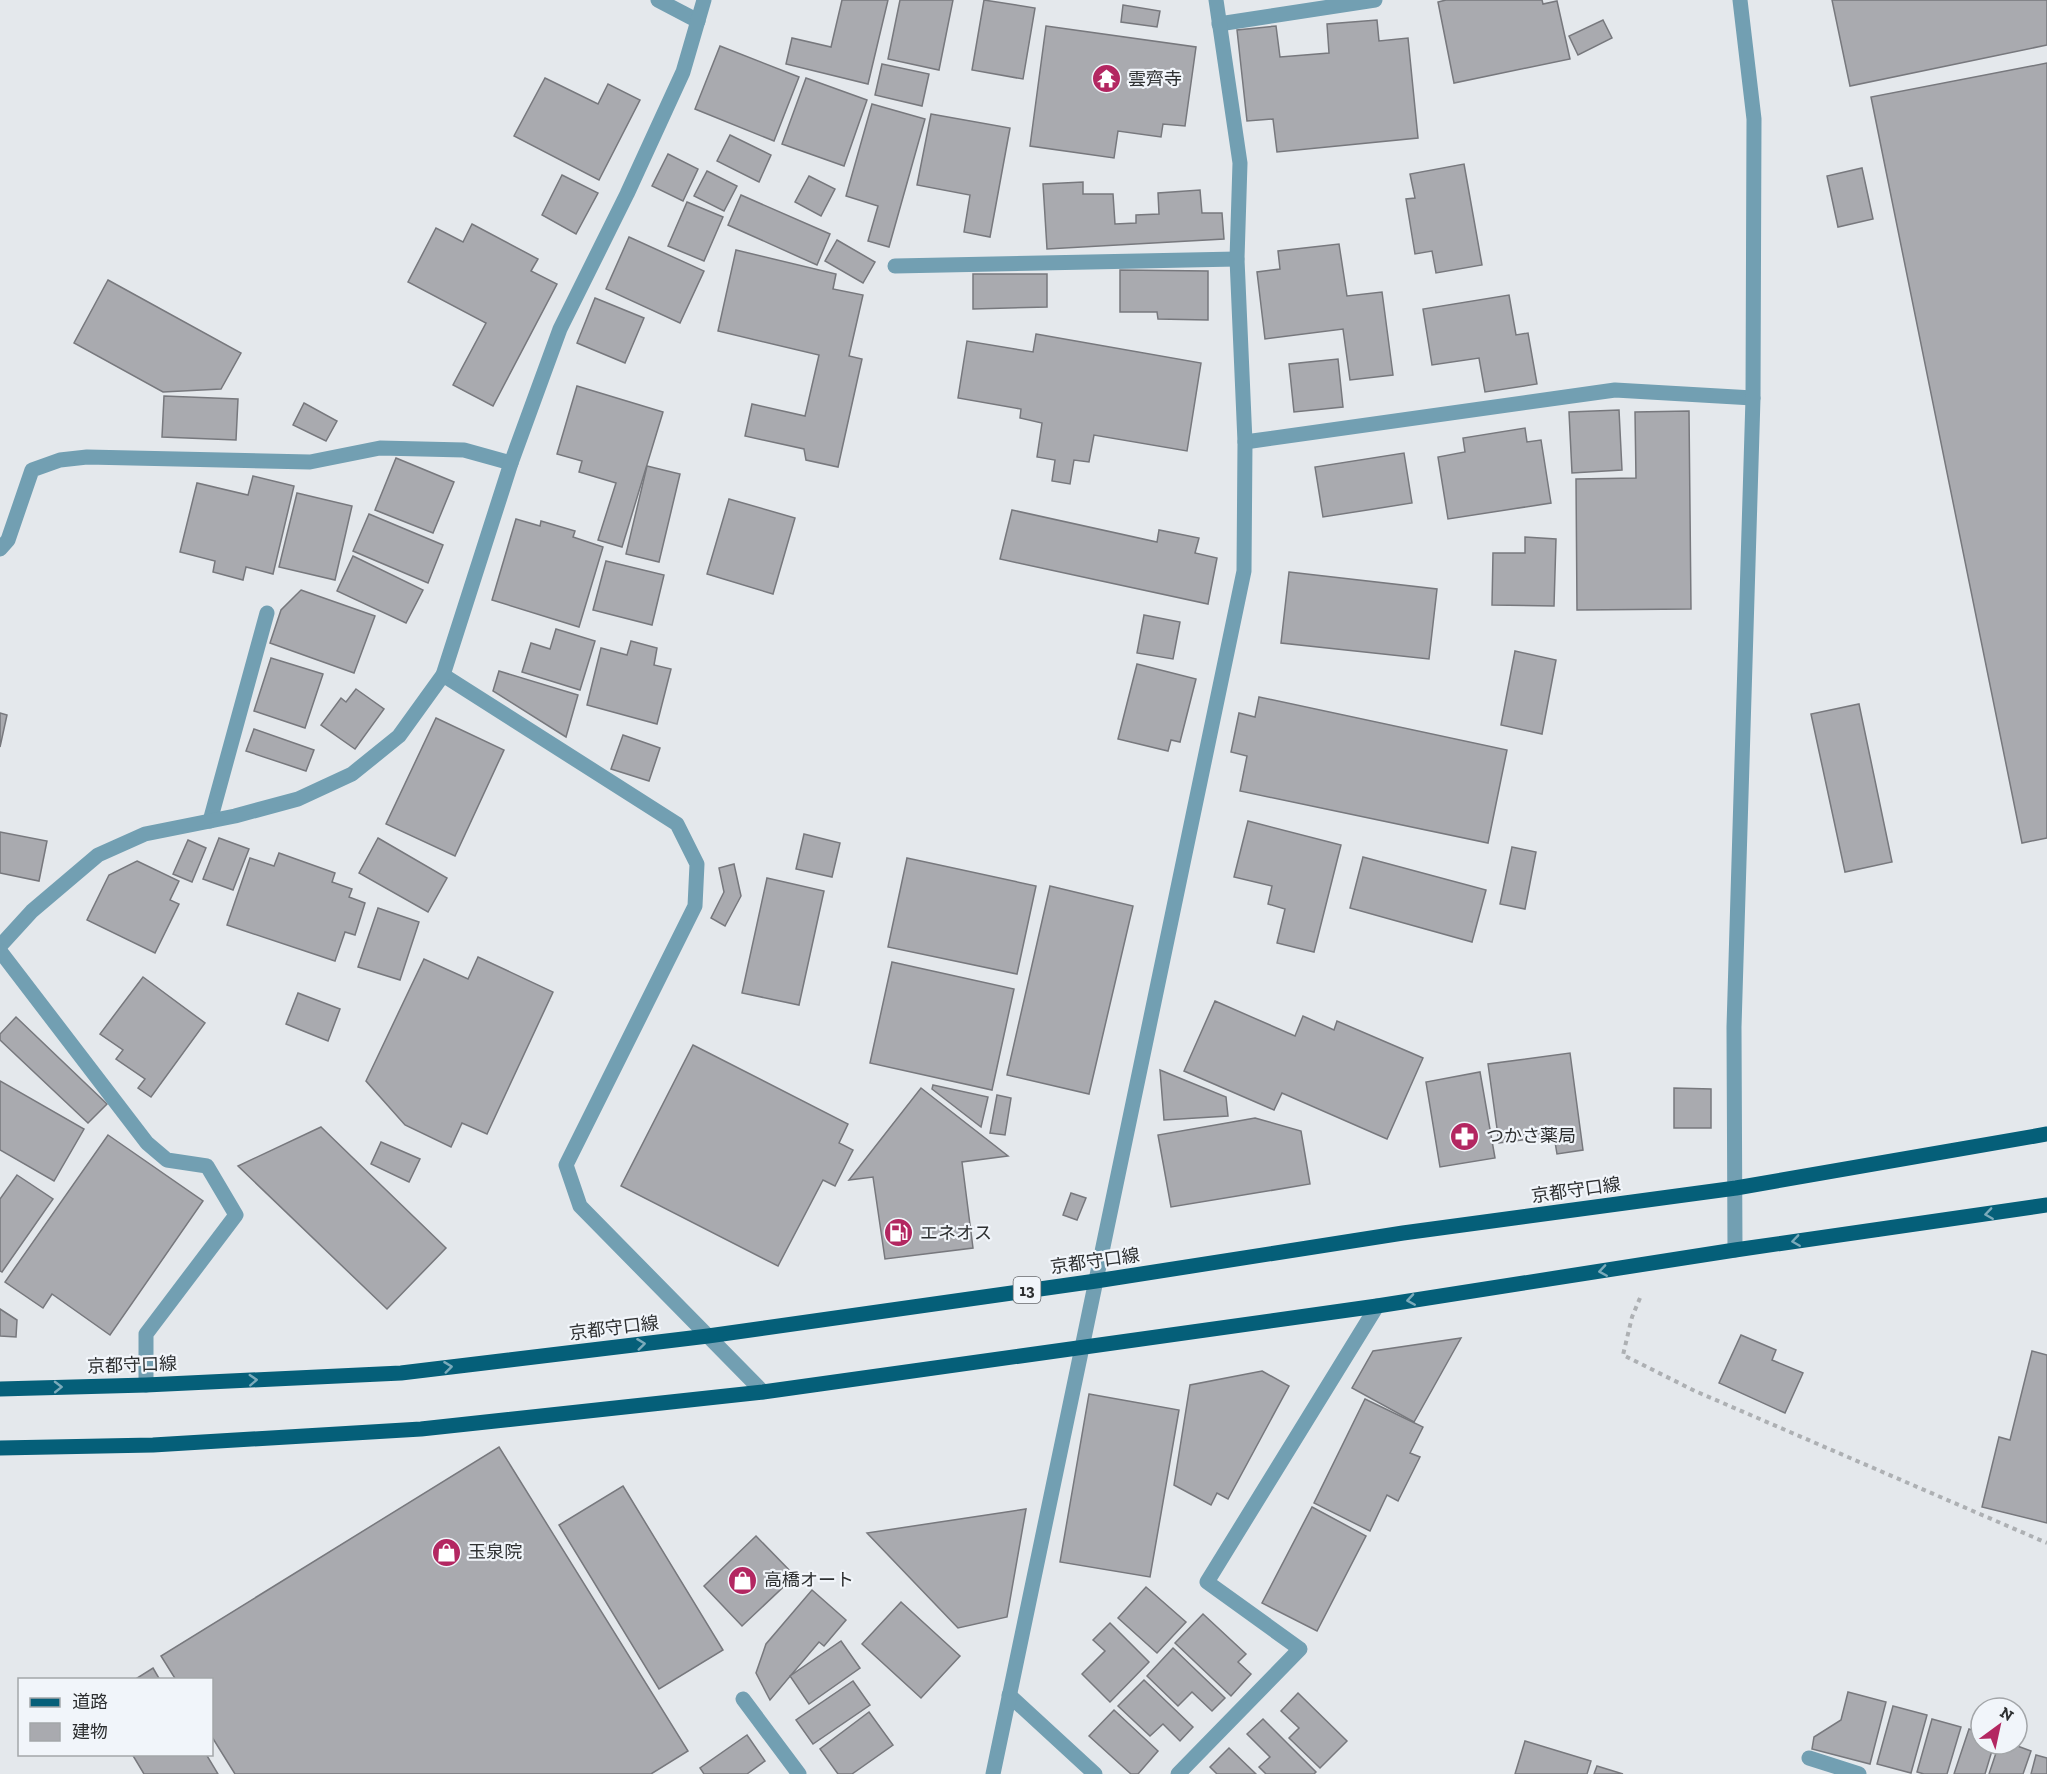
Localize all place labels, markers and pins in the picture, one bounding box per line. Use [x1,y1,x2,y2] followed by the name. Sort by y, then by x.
[1091,63,1123,95] temple icon: 雲齊寺
[1128,68,1182,90] place label: 雲齊寺
[1449,1120,1481,1152] pharmacy icon: つかさ薬局
[1486,1125,1576,1147] place label: つかさ薬局
[883,1217,915,1249] fuel station icon: エネオス
[920,1222,992,1244] place label: エネオス
[431,1536,463,1568] shop icon: 玉泉院
[468,1541,522,1563] place label: 玉泉院
[727,1564,759,1596] shop icon: 高橋オート
[764,1569,854,1591] place label: 高橋オート

